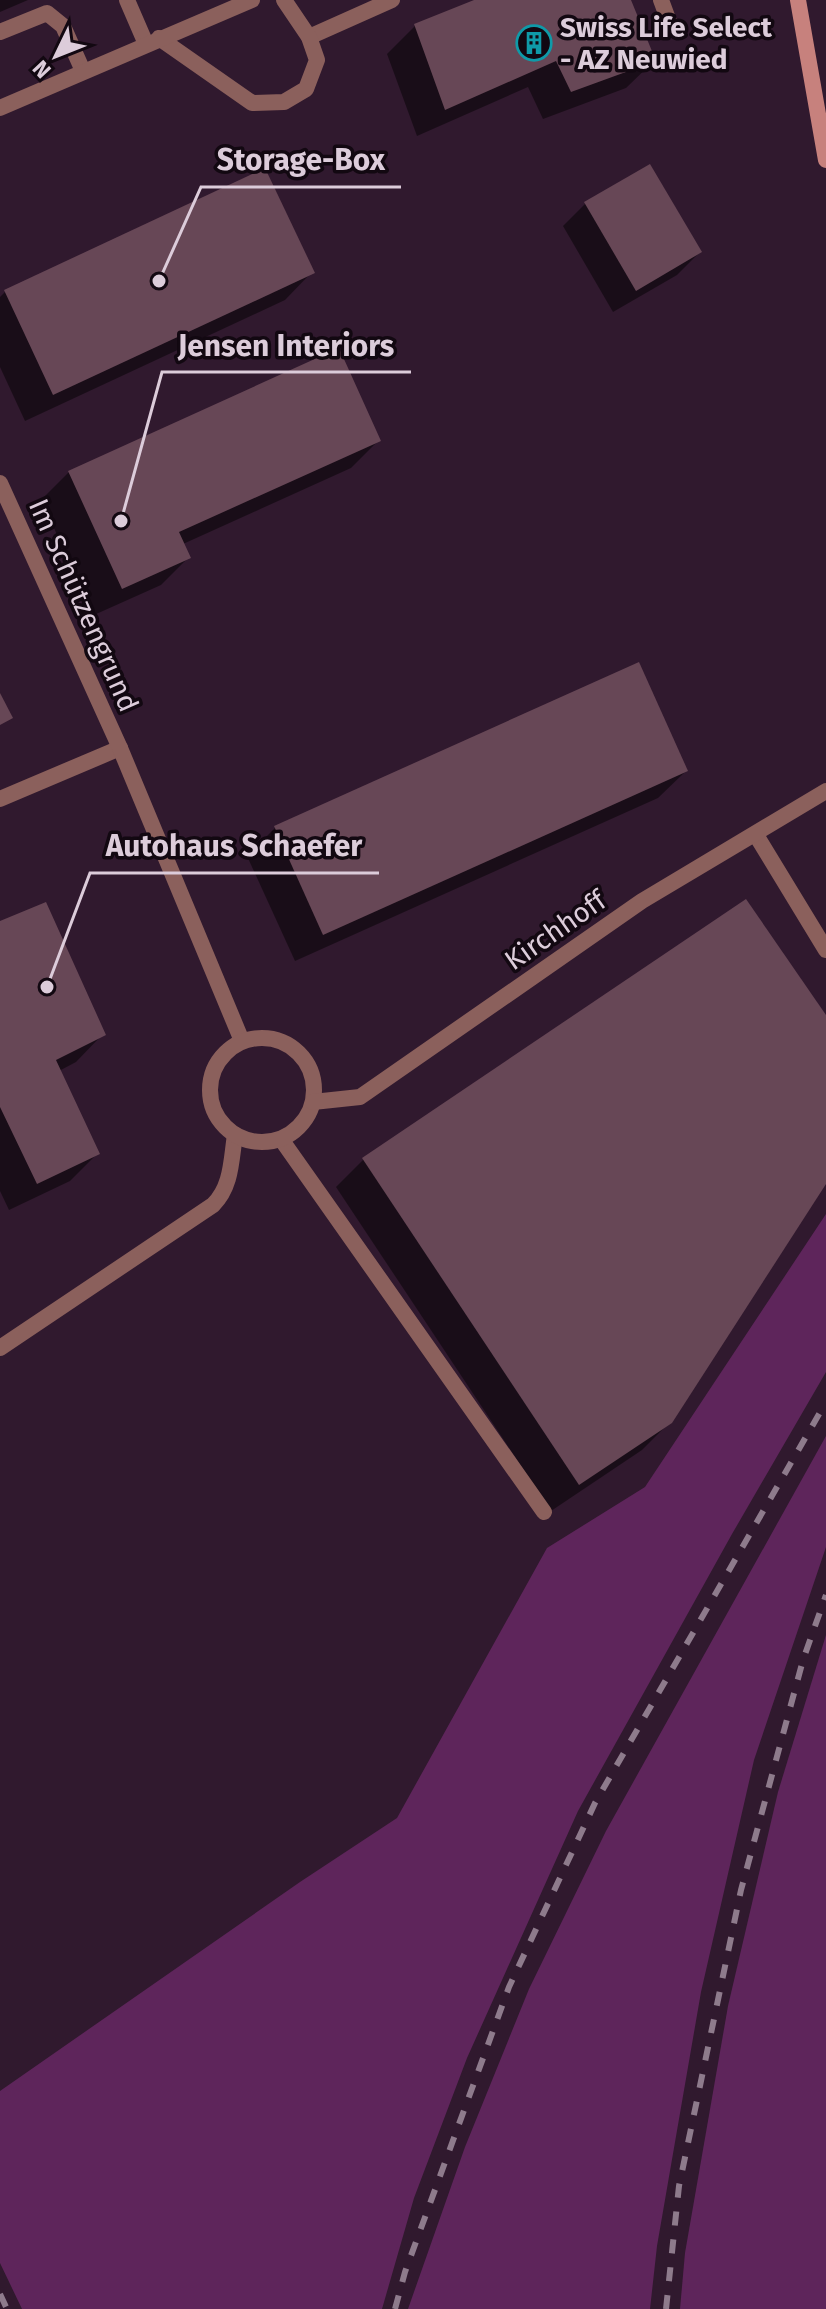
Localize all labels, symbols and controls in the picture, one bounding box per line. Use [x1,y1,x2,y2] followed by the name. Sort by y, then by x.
[560,11,773,76] place label: Swiss Life Select - AZ Neuwied
[16,16,96,96] north arrow
[515,24,553,62] building icon: Swiss Life Select - AZ Neuwied
[27,55,57,84] text: N
[201,133,401,187] callout: Storage-Box
[217,142,386,178] text: Storage-Box
[162,318,411,372] callout: Jensen Interiors
[177,328,394,364] text: Jensen Interiors
[22,494,145,717] street label: Im Schützengrund
[90,819,379,873] callout: Autohaus Schaefer
[105,828,363,864] text: Autohaus Schaefer
[498,882,614,977] street label: Kirchhoff

